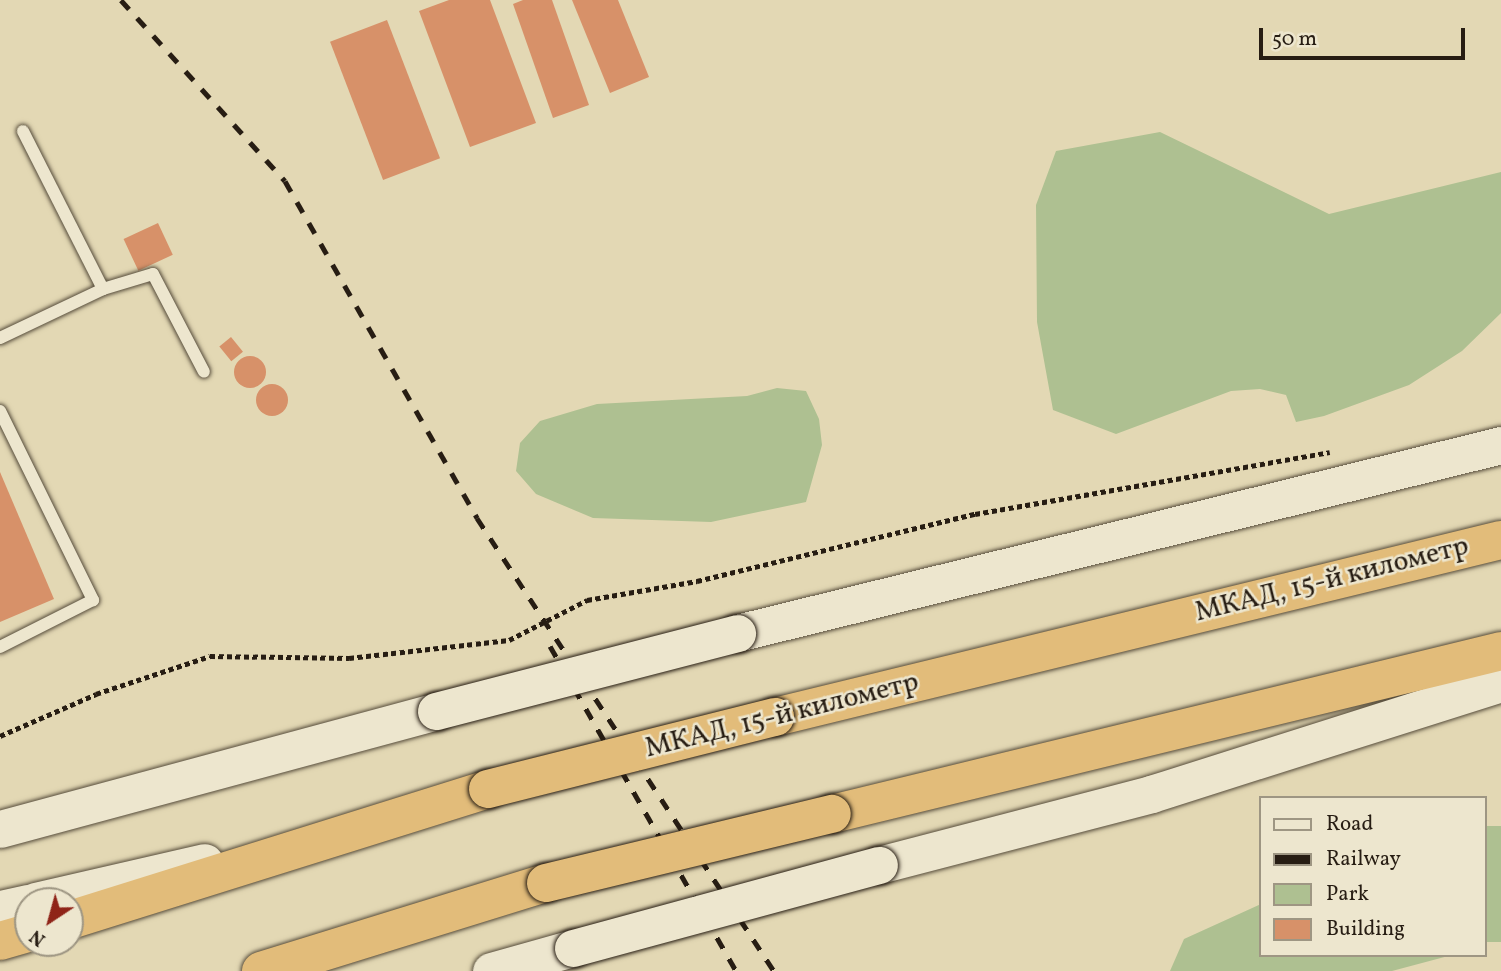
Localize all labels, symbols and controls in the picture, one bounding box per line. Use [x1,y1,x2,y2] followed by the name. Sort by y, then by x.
[1263,14,1470,58] scale bar
[1272,25,1317,54] text: 50 m
[1192,530,1472,630] street label: МКАД, 15-й километр
[642,666,922,766] street label: МКАД, 15-й километр
[1260,796,1487,957] legend
[1326,810,1373,839] text: Road
[1326,845,1401,874] text: Railway
[1326,880,1369,909] text: Park
[14,887,84,957] north arrow
[1326,915,1405,944] text: Building
[25,923,51,952] text: N

